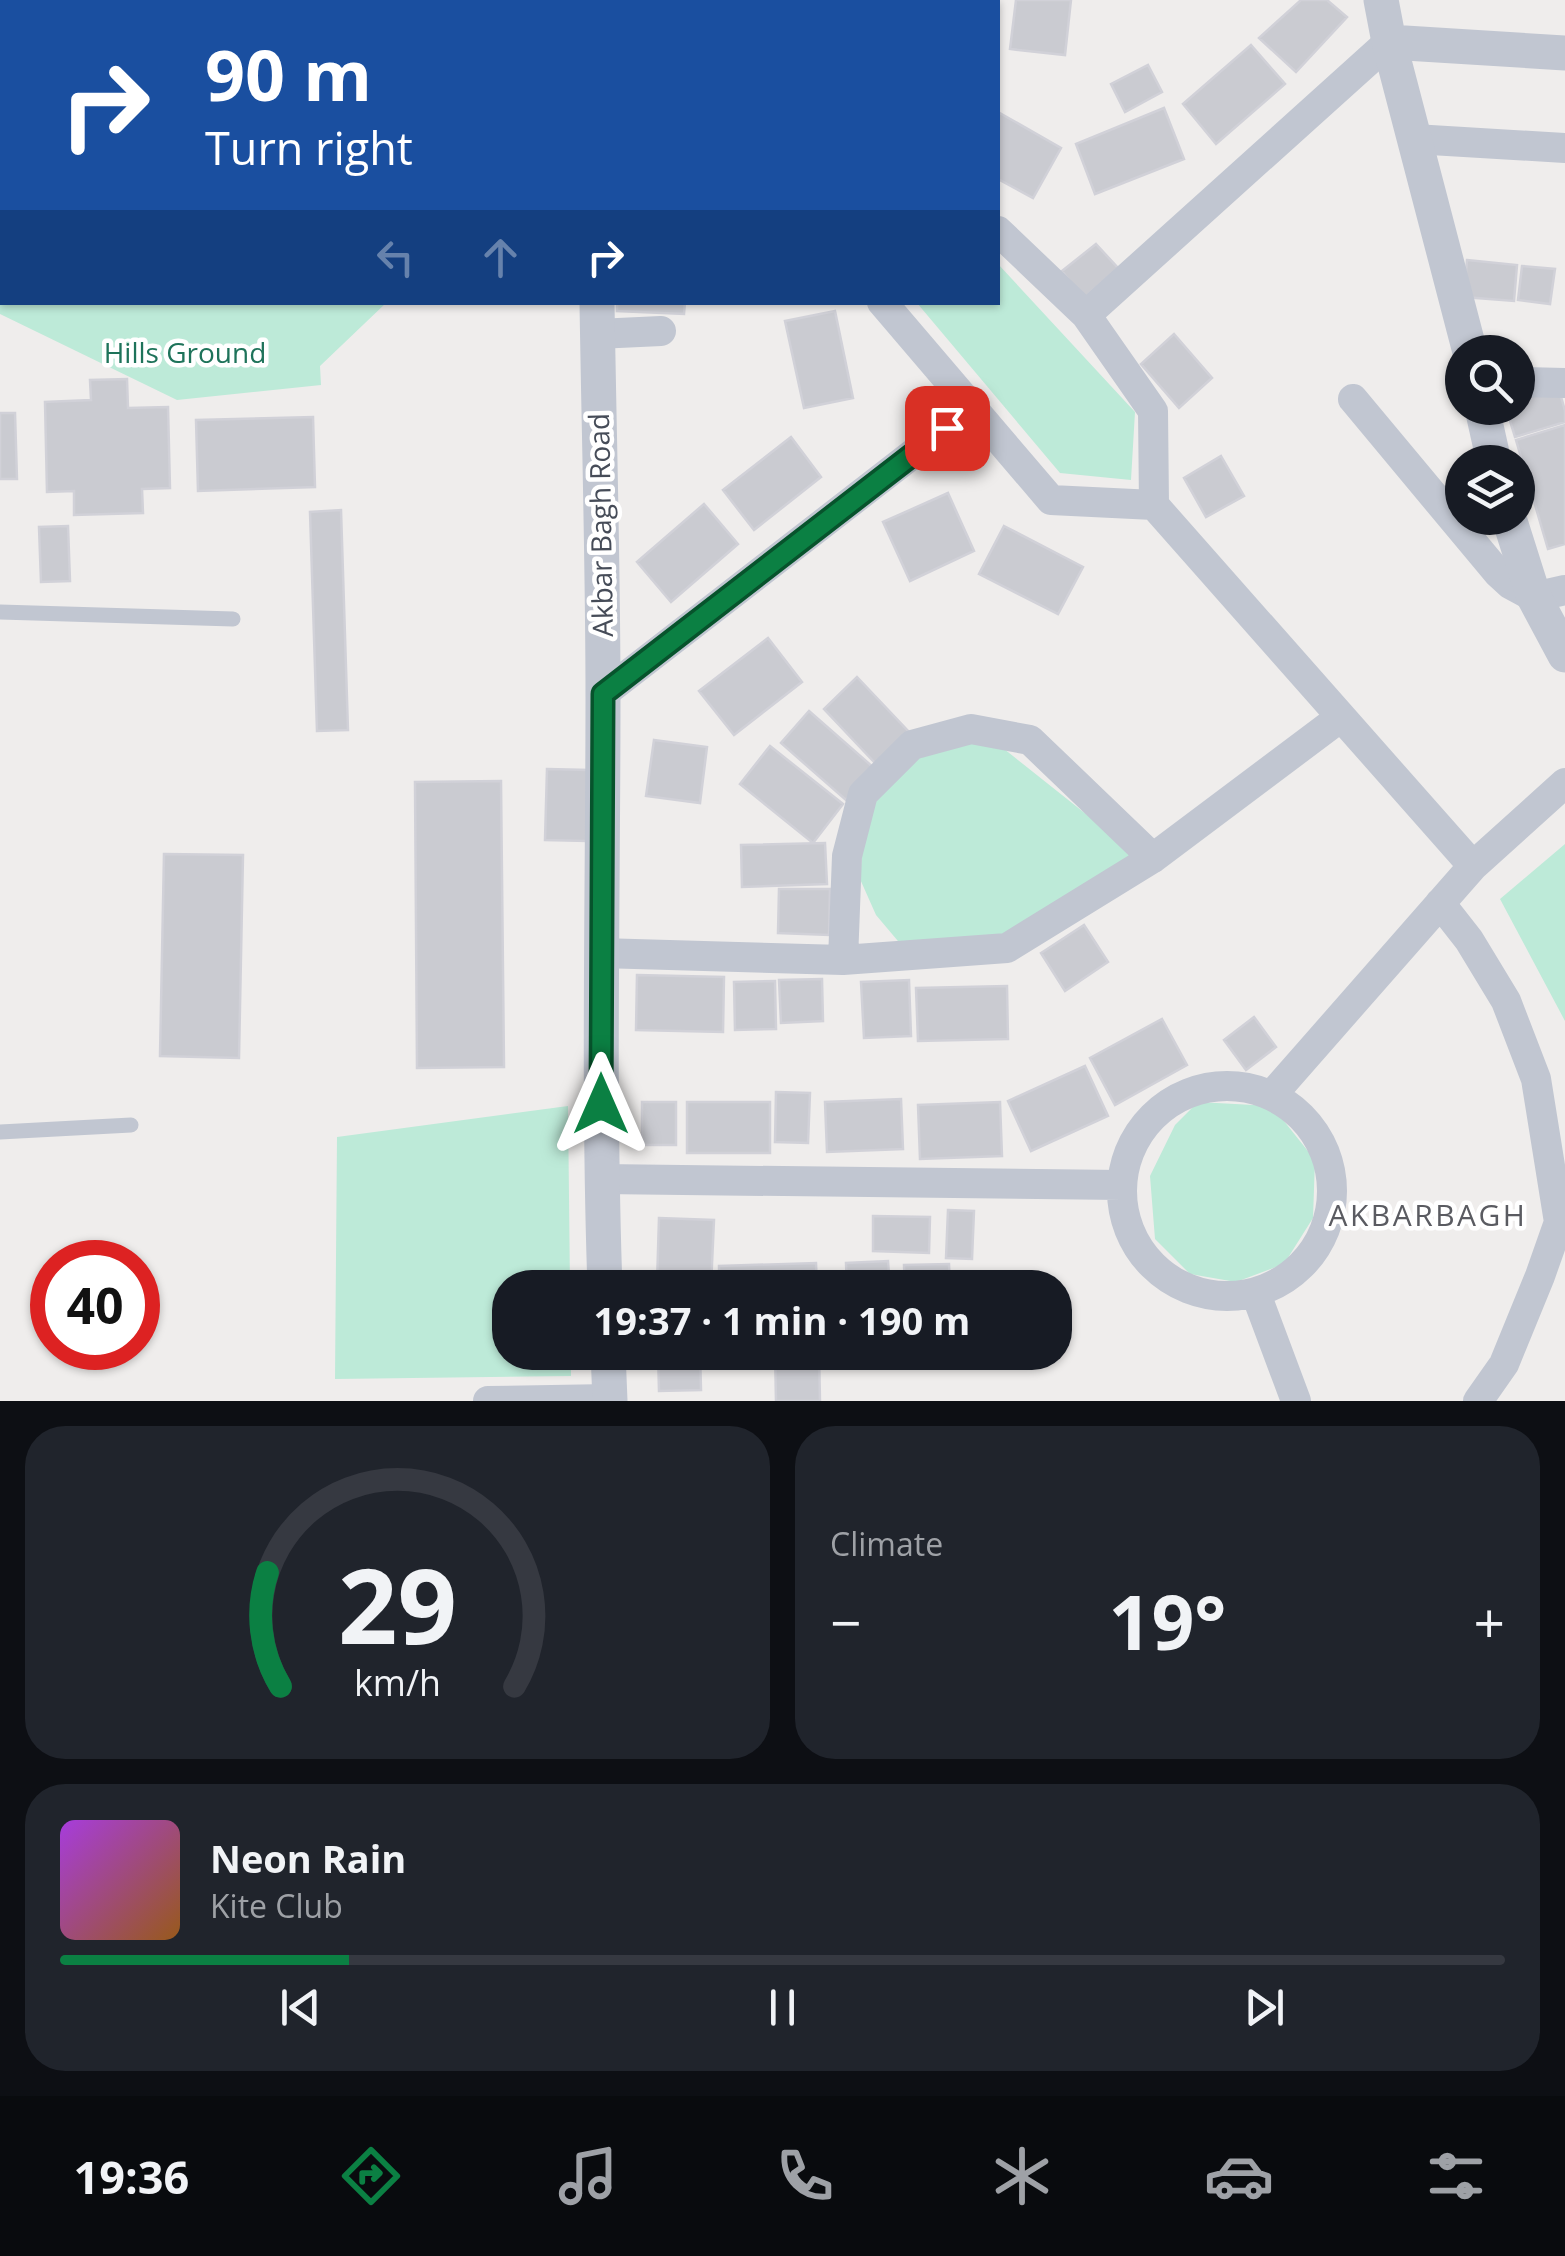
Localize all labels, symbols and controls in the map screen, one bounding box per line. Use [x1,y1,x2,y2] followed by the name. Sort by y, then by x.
[205,26,372,122] text: 90 m
[40,40,170,170] icon: right
[205,117,413,178] text: Turn right
[368,230,423,285] icon: left
[473,230,528,285] icon: ahead
[578,230,633,285] icon: right
[104,333,266,371] park label: Hills Ground
[1445,335,1535,535] map controls
[1445,335,1535,425] button: search
[905,386,990,471] pin
[920,401,975,456] icon: arrive
[579,413,621,637] street label: Akbar Bagh Road
[1445,445,1535,535] button: layers
[549,1052,653,1156] position arrow
[1329,1194,1527,1235] district label: AKBARBAGH
[30,1240,160,1370] speed limit sign: 40
[594,1294,970,1346] text: 19:37 · 1 min · 190 m
[830,1522,943,1565] text: Climate
[338,1533,457,1674] text: 29
[1109,1570,1226,1672] text: 19°
[830,1584,861,1659] text: −
[1474,1584,1505,1659] text: +
[354,1658,441,1706] text: km/h
[210,1832,406,1884] text: Neon Rain
[210,1884,343,1927] text: Kite Club
[273,1980,328,2035] icon: previous
[755,1980,810,2035] icon: pause
[1237,1980,1292,2035] icon: next
[336,2141,406,2211] icon: directions
[553,2141,623,2211] icon: music
[770,2141,840,2211] icon: phone
[987,2141,1057,2211] icon: climate
[1204,2141,1274,2211] icon: car
[1421,2141,1491,2211] icon: filters
[74,2146,189,2207] text: 19:36

